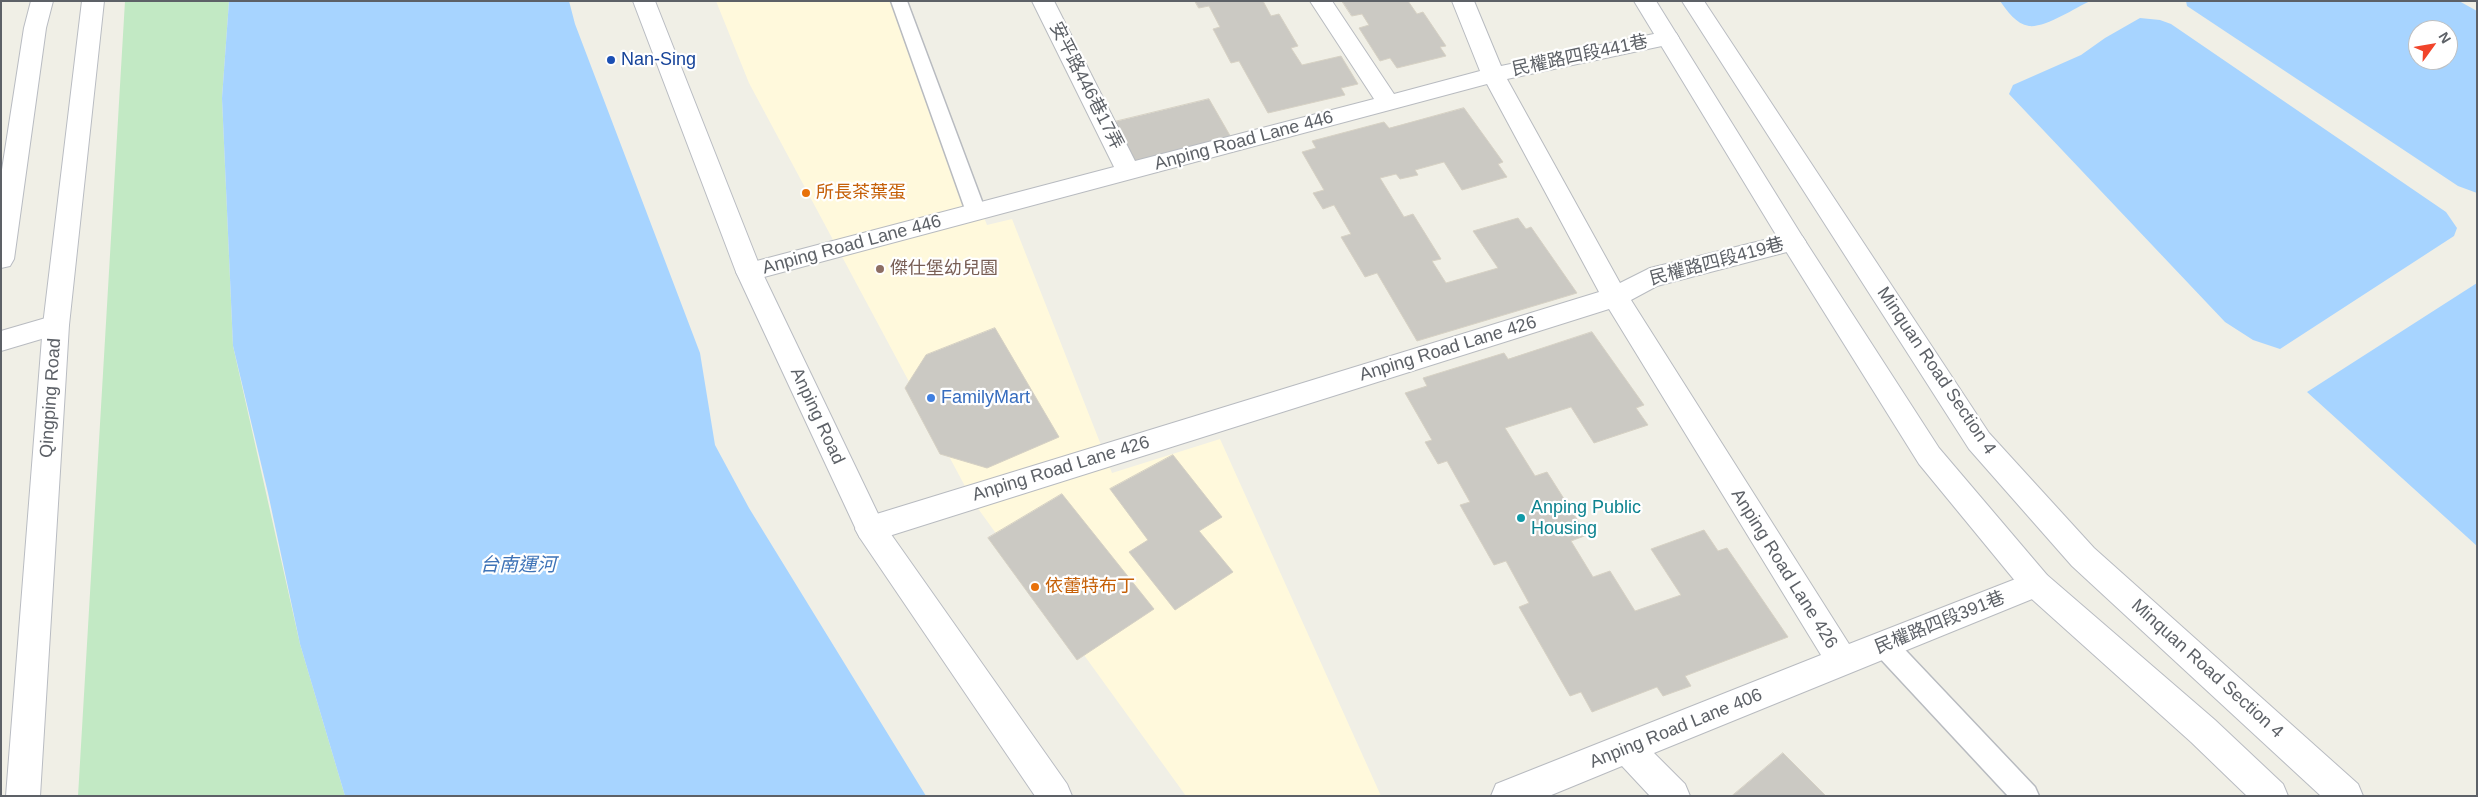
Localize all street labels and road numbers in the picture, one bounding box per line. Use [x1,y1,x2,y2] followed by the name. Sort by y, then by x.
[1045,19,1127,153] street label: 安平路446巷17弄
[1510,31,1650,81] street label: 民權路四段441巷
[1152,107,1336,175] street label: Anping Road Lane 446
[760,211,944,279] street label: Anping Road Lane 446
[1648,234,1786,290] street label: 民權路四段419巷
[1872,283,2000,459] street label: Minquan Road Section 4
[1357,312,1539,386] street label: Anping Road Lane 426
[36,337,66,459] street label: Qingping Road
[785,364,849,468] street label: Anping Road
[970,432,1152,506] street label: Anping Road Lane 426
[1726,485,1842,653] street label: Anping Road Lane 426
[1872,587,2008,659] street label: 民權路四段391巷
[2127,595,2287,743] street label: Minquan Road Section 4
[1587,684,1765,774] street label: Anping Road Lane 406

